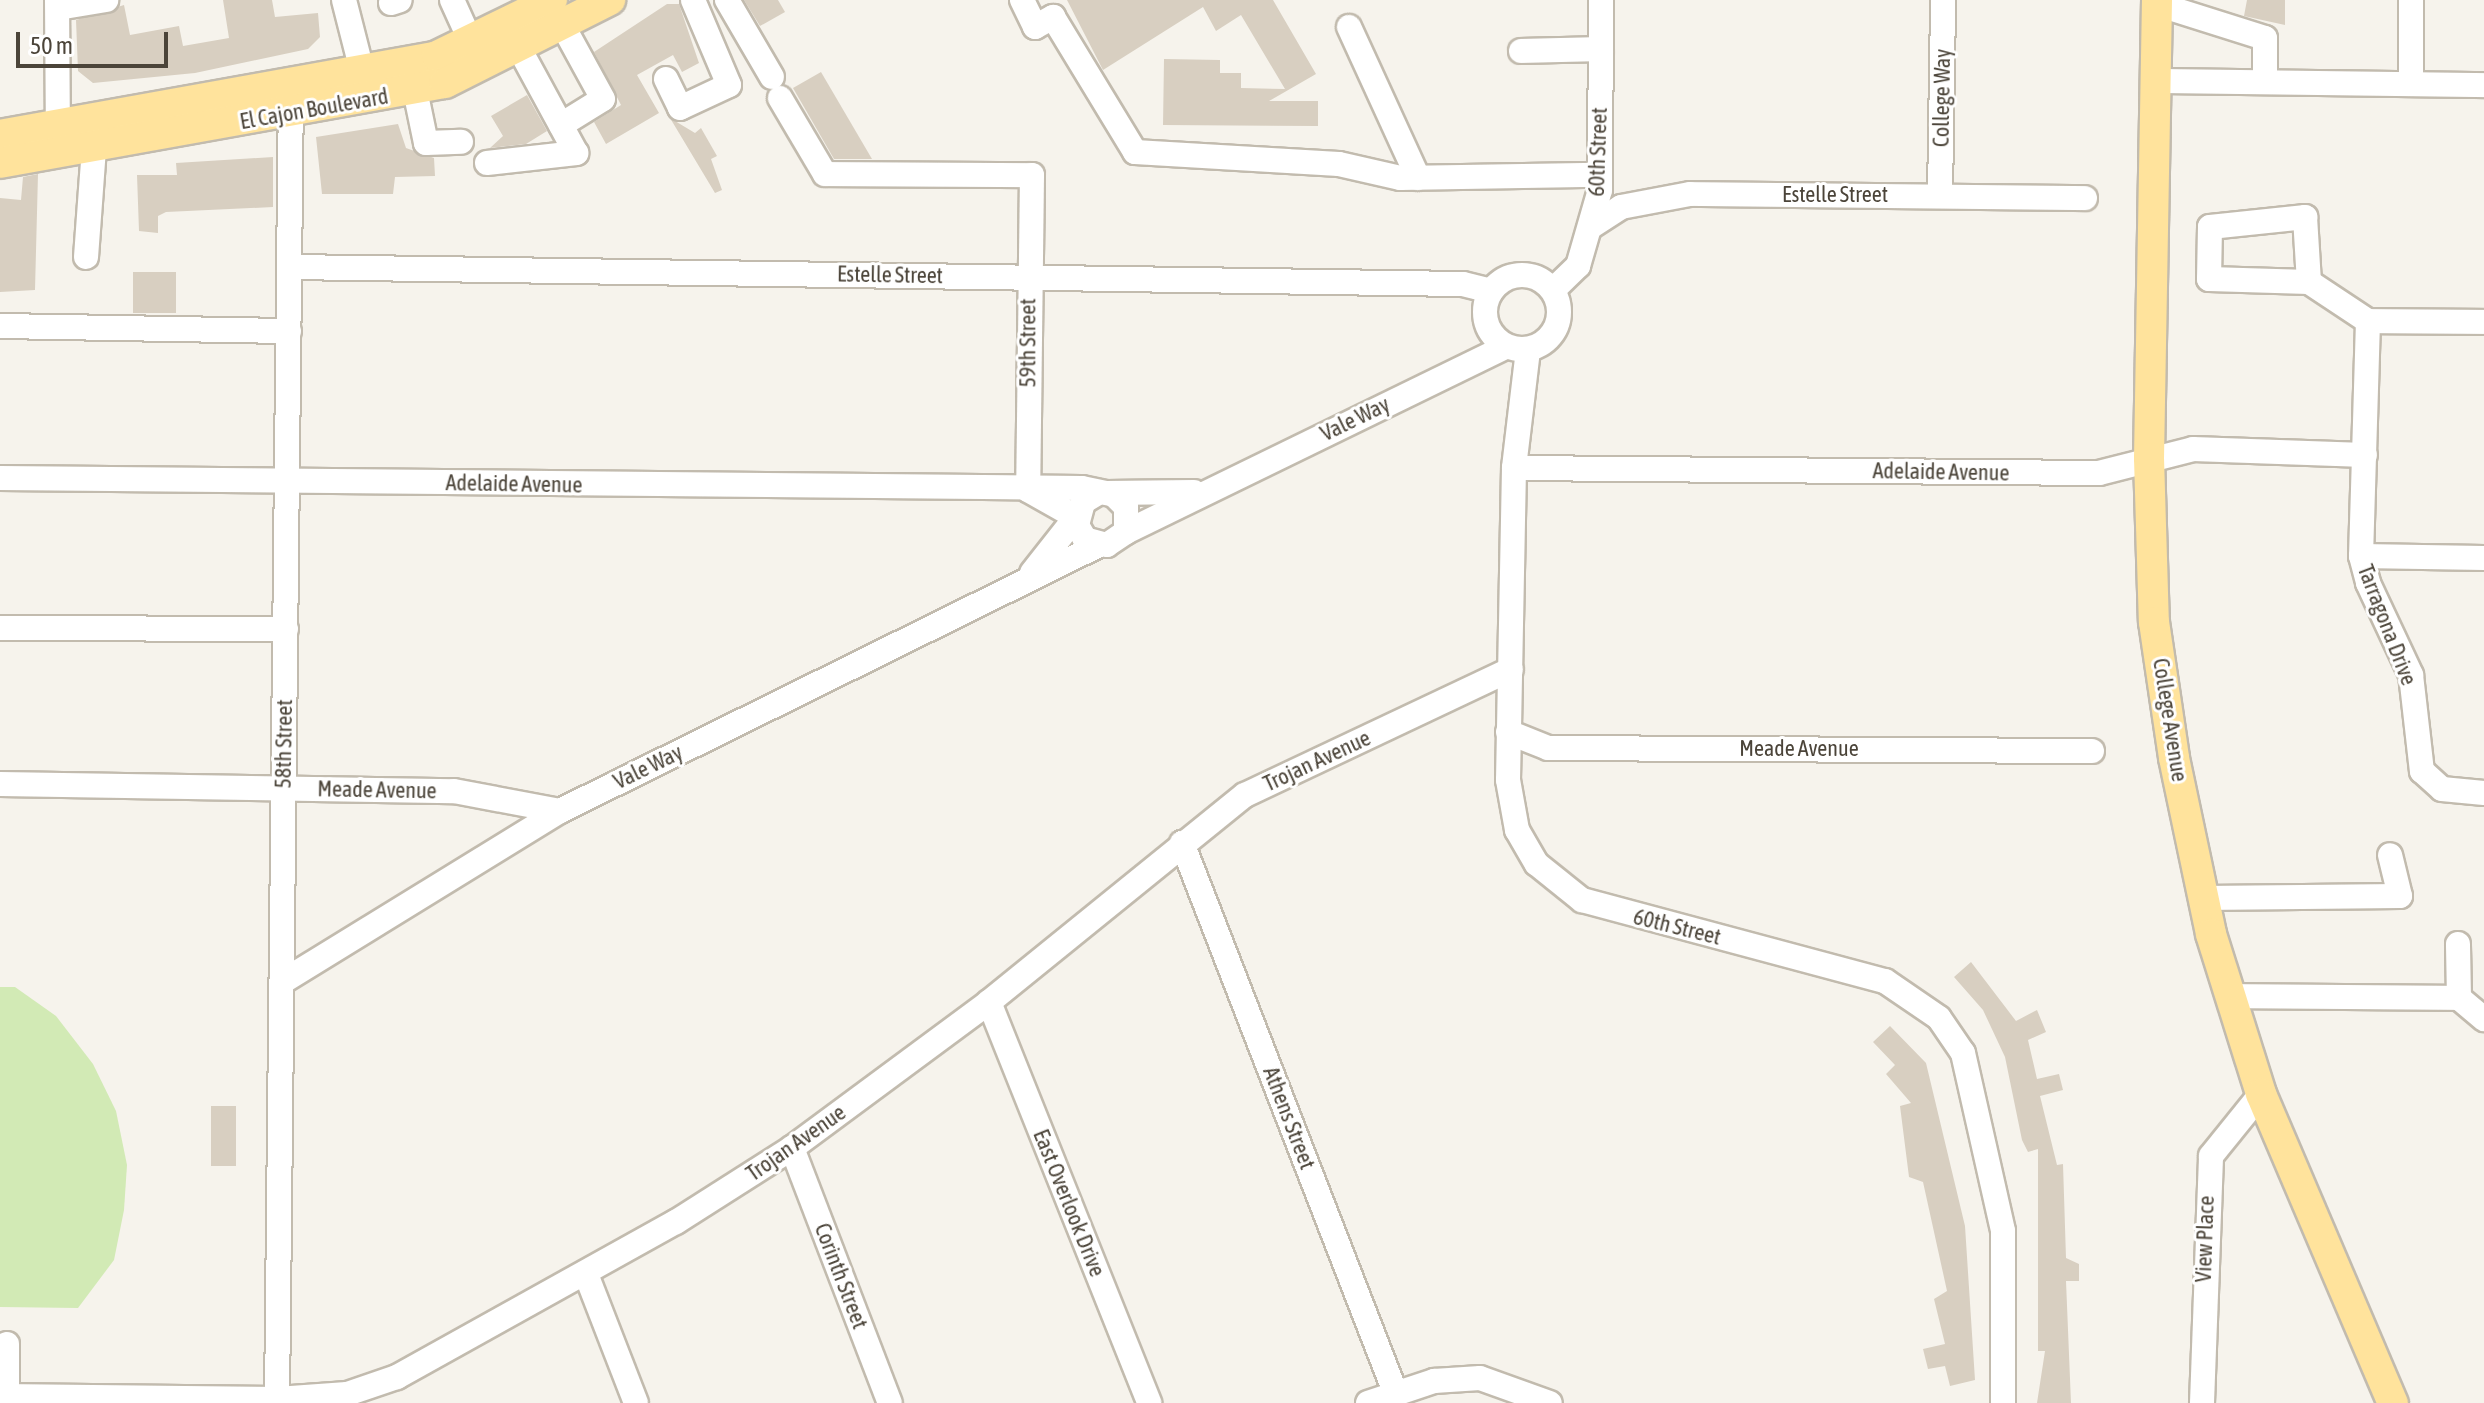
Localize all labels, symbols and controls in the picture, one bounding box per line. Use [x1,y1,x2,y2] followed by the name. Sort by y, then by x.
[20,16,172,66] scale bar
[30,32,73,59] text: 50 m
[1928,49,1956,147] street label: College Way
[238,83,390,135] street label: El Cajon Boulevard
[1583,107,1613,197] street label: 60th Street
[1782,182,1888,208] street label: Estelle Street
[837,261,943,289] street label: Estelle Street
[1015,299,1041,387] street label: 59th Street
[1316,391,1394,447] street label: Vale Way
[1872,458,2010,486] street label: Adelaide Avenue
[445,470,583,498] street label: Adelaide Avenue
[2352,561,2422,689] street label: Tarragona Drive
[2147,656,2193,784] street label: College Avenue
[270,699,298,789] street label: 58th Street
[1259,725,1375,797] street label: Trojan Avenue
[1739,736,1859,762] street label: Meade Avenue
[609,739,687,795] street label: Vale Way
[317,776,437,804] street label: Meade Avenue
[1631,903,1723,951] street label: 60th Street
[1257,1063,1321,1173] street label: Athens Street
[741,1099,851,1187] street label: Trojan Avenue
[1027,1125,1111,1281] street label: East Overlook Drive
[2190,1195,2220,1283] street label: View Place
[809,1220,873,1332] street label: Corinth Street

